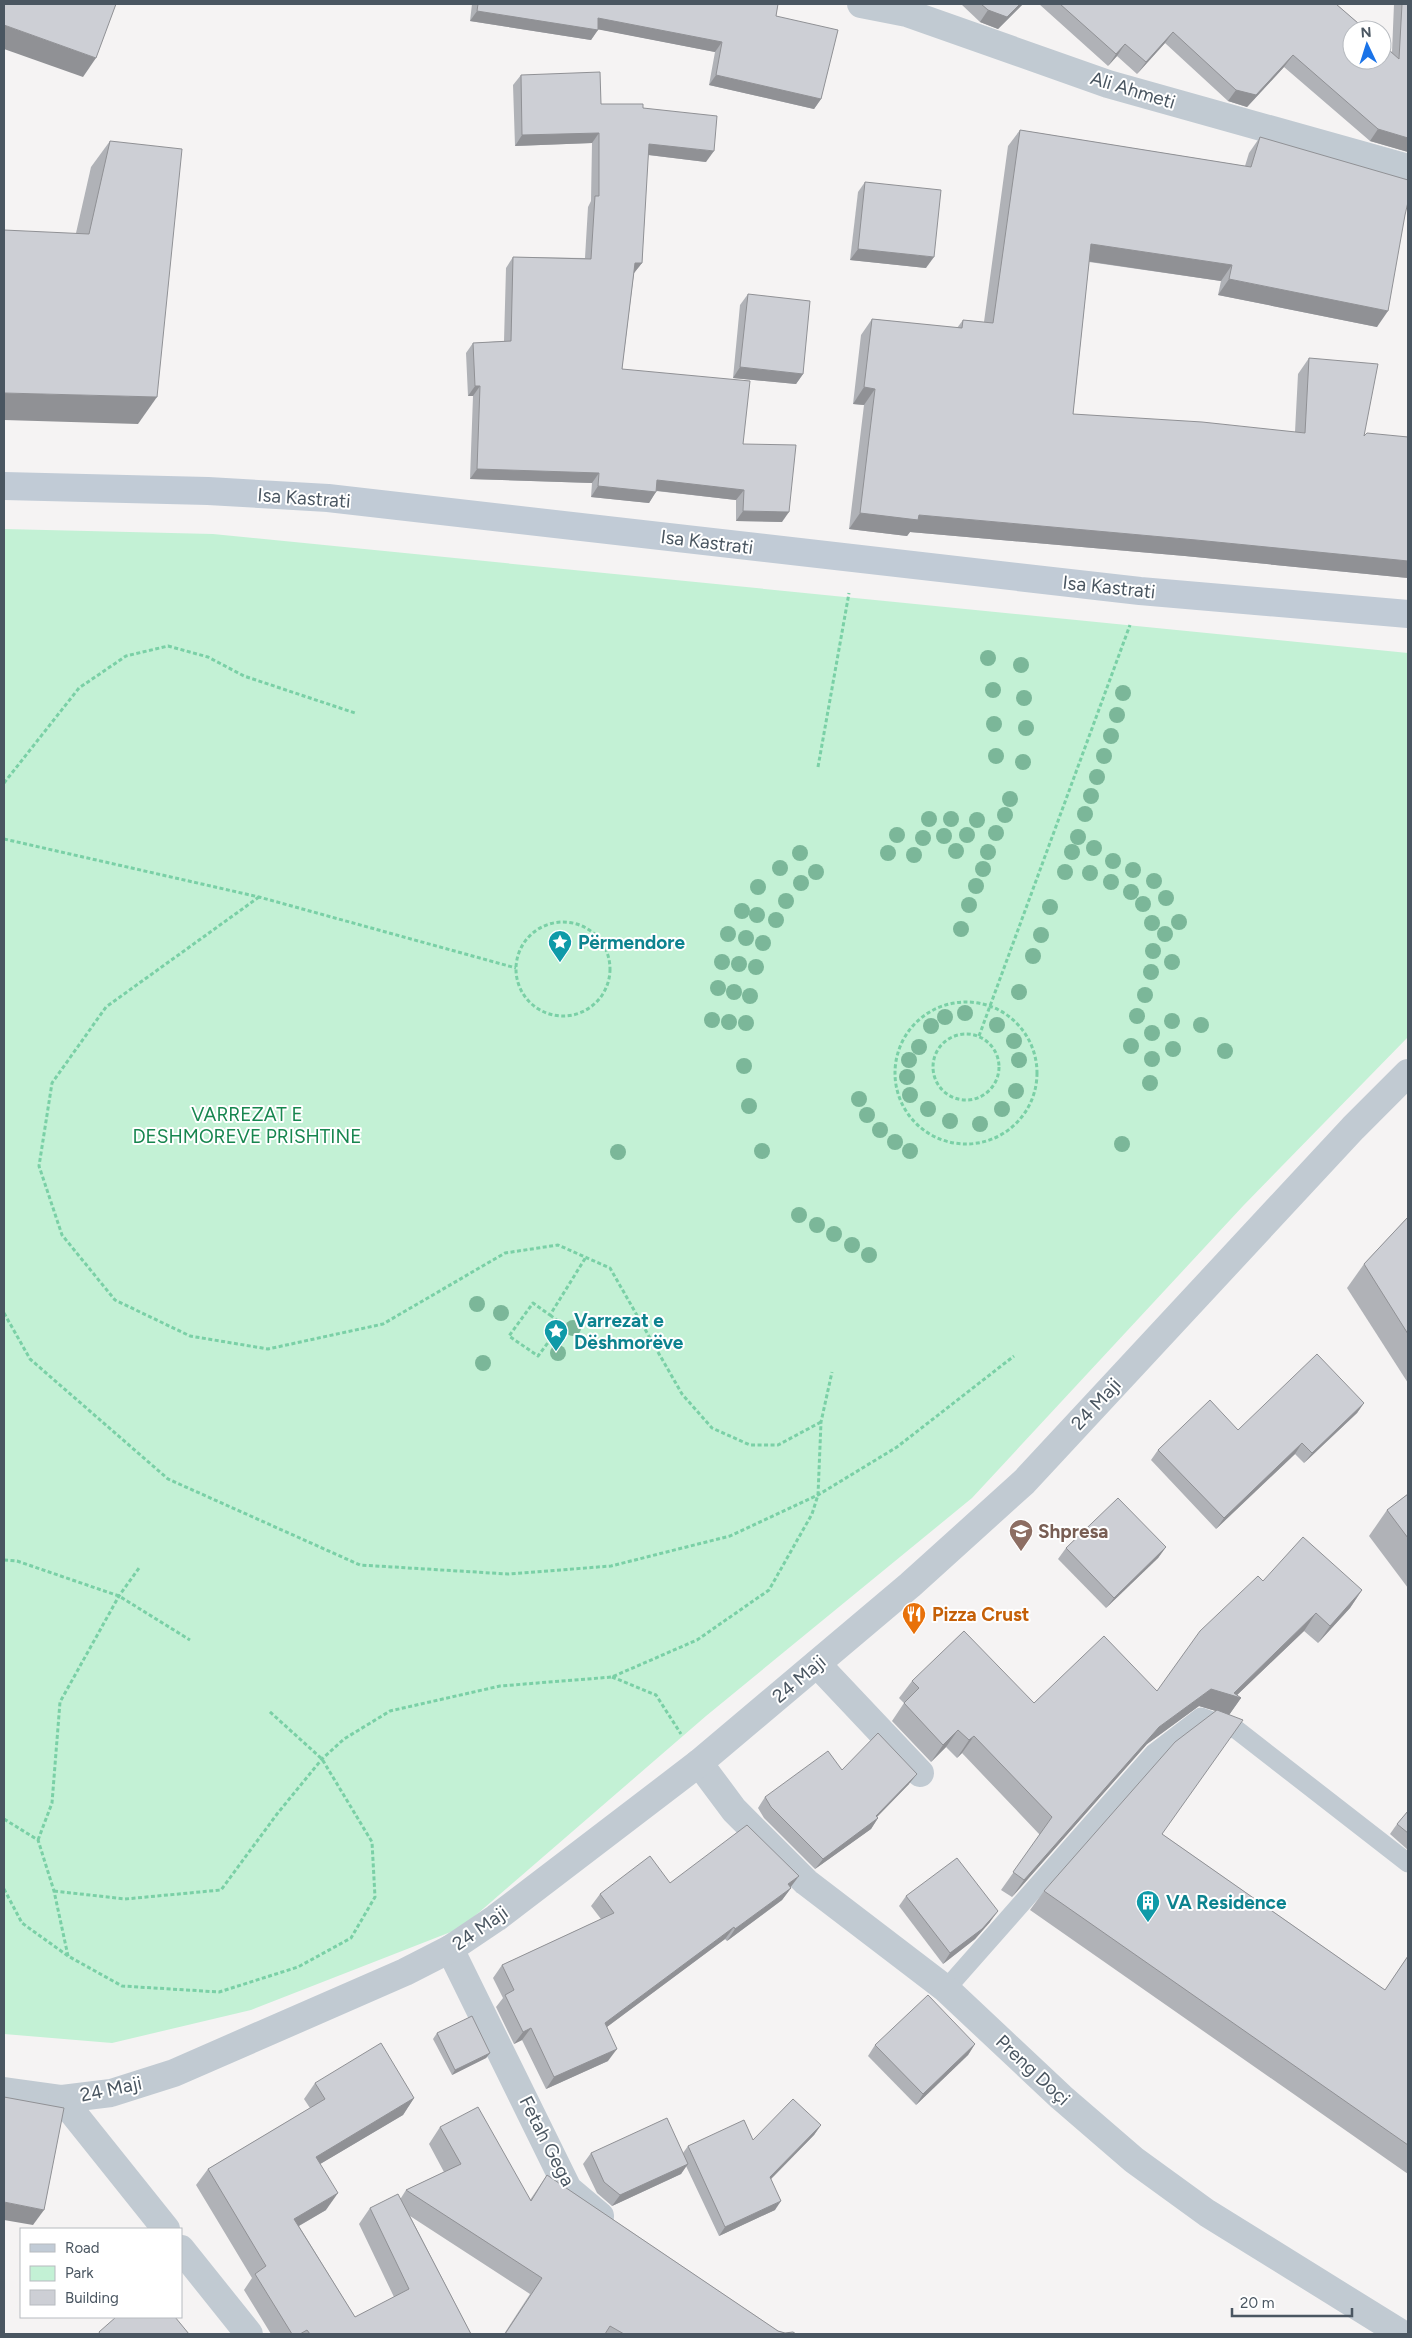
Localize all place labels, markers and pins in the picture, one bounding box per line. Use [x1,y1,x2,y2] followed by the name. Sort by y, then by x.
[547,929,573,963] place icon: Përmendore
[578,931,685,954] place label: Përmendore
[574,1309,684,1354] place label: Varrezat e Dëshmorëve
[543,1318,569,1352] place icon: Varrezat e Dëshmorëve
[1008,1518,1034,1552] school or university icon: Shpresa
[1038,1520,1109,1543] place label: Shpresa
[901,1601,927,1635] restaurant icon: Pizza Crust
[932,1603,1030,1626] place label: Pizza Crust
[1135,1889,1161,1923] building icon: VA Residence
[1166,1891,1287,1914] place label: VA Residence

